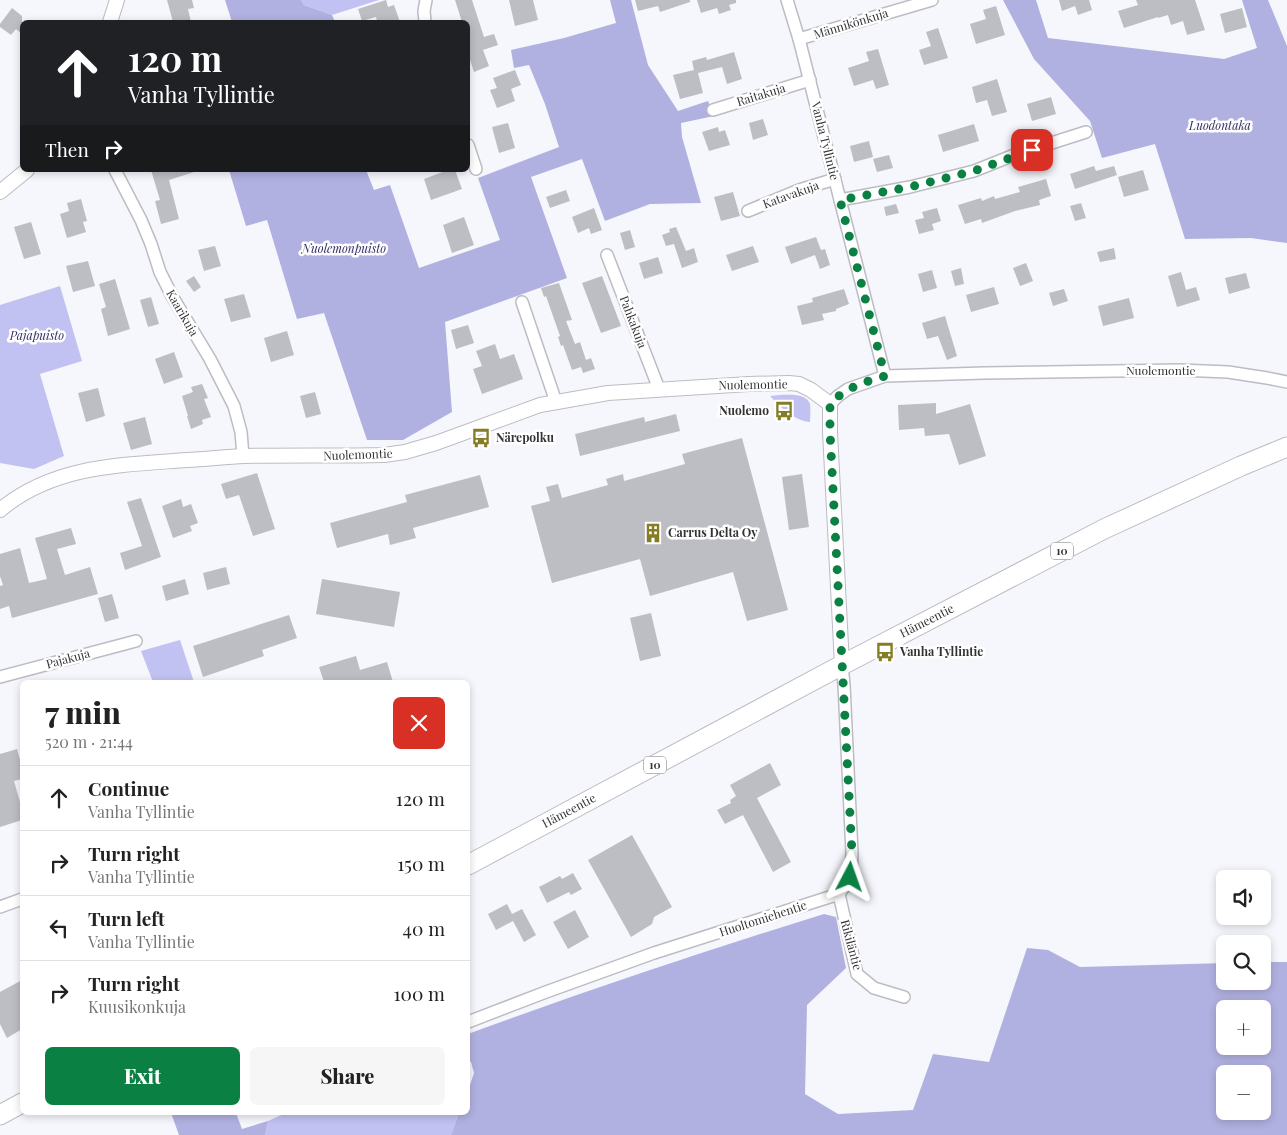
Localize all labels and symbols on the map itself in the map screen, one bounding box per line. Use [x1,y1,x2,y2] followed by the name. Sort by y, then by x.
[812,4,890,42] street label: Männikönkuja
[734,79,787,109] street label: Raitakuja
[808,99,843,182] street label: Vanha Tyllintie
[1188,117,1251,133] park label: Luodontaka
[1011,129,1053,171] pin
[760,177,821,212] street label: Katavakuja
[301,240,386,256] park label: Nuolemonpuisto
[163,286,203,339] street label: Kaarikuja
[617,293,651,350] street label: Pahkakuja
[9,327,64,343] park label: Pajapuisto
[1126,362,1196,378] street label: Nuolemontie
[718,375,788,393] street label: Nuolemontie
[773,400,795,422] bus stop icon: Nuolemo
[719,402,769,418] place label: Nuolemo
[470,427,492,449] bus stop icon: Närepolku
[496,429,555,445] place label: Närepolku
[323,445,393,463] street label: Nuolemontie
[642,522,664,544] building icon: Carrus Delta Oy
[668,524,758,540] place label: Carrus Delta Oy
[1051,542,1073,560] road number: 10
[897,600,956,641] street label: Hämeentie
[874,641,896,663] bus stop icon: Vanha Tyllintie
[899,643,983,659] place label: Vanha Tyllintie
[44,644,91,672] street label: Pajakuja
[644,756,666,774] road number: 10
[539,789,598,831] street label: Hämeentie
[823,850,875,902] position arrow
[717,896,808,940] street label: Huoltomiehentie
[838,918,866,972] street label: Rikiläntie

